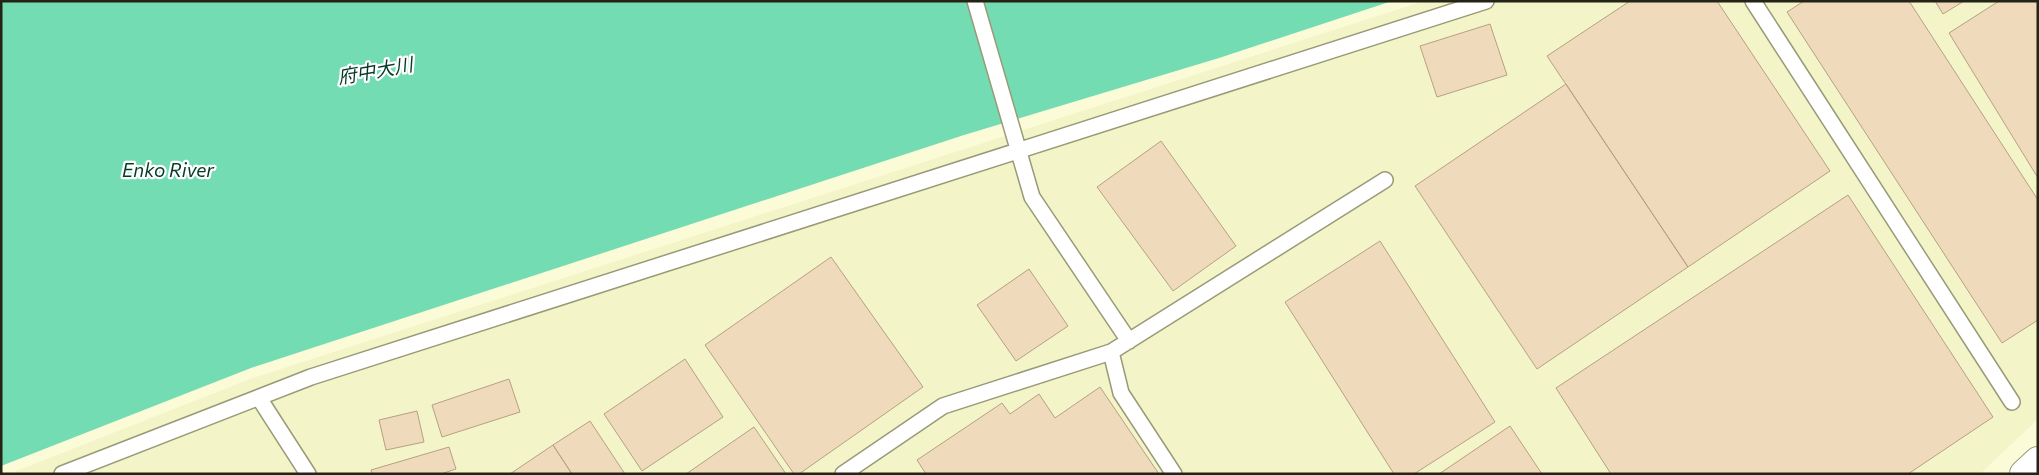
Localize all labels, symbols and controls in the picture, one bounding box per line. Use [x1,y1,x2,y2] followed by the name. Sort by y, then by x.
[336,52,416,88] water label: 府中大川
[122,158,215,181] water label: Enko River

